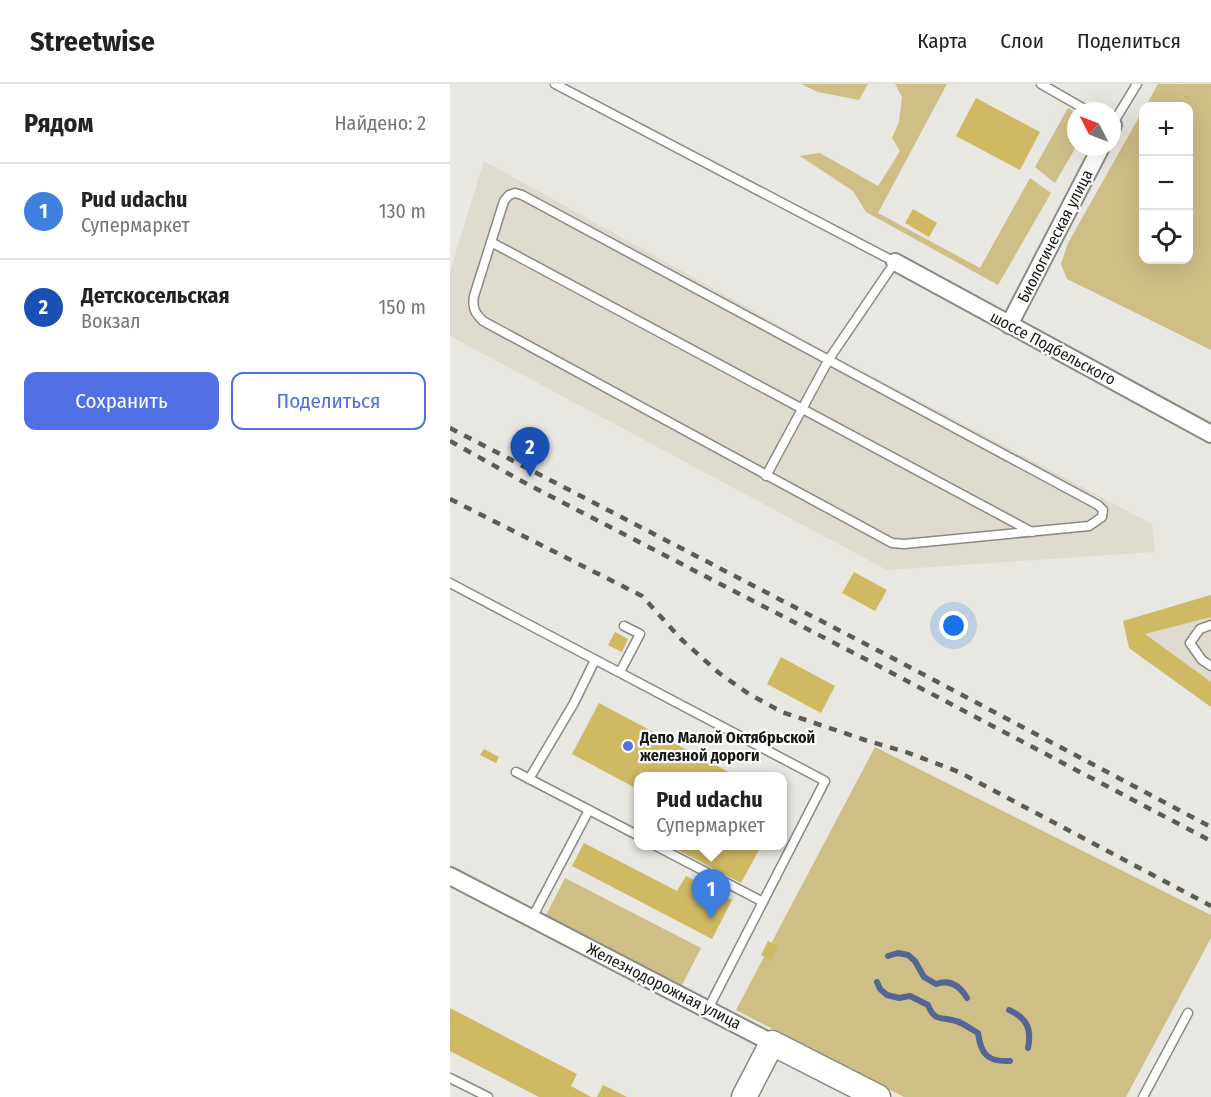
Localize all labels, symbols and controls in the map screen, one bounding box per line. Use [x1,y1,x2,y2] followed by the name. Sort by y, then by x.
[30,25,155,58] text: Streetwise
[917,28,967,54] text: Карта
[1000,28,1044,54] text: Слои
[1077,28,1181,54] text: Поделиться
[1067,102,1121,156] north arrow
[1139,102,1193,264] map controls
[1139,102,1193,156] button: +
[24,108,93,139] text: Рядом
[334,111,426,135] text: Найдено: 2
[1139,156,1193,210] button: −
[1013,166,1097,305] street label: Биологическая улица
[81,186,187,213] text: Pud udachu
[39,199,48,223] text: 1
[379,199,426,223] text: 130 m
[1139,210,1193,264] button: locate
[81,213,190,237] text: Супермаркет
[81,282,230,309] text: Детскосельская
[39,295,48,319] text: 2
[379,295,426,319] text: 150 m
[987,307,1119,389] street label: шоссе Подбельского
[81,309,141,333] text: Вокзал
[24,372,219,430] button: Сохранить
[231,372,426,430] button: Поделиться
[510,428,550,477] pin: 2
[939,611,968,640] your location
[639,728,815,765] place label: Депо Малой Октябрьской железной дороги
[621,739,635,753] marker: Депо Малой Октябрьской железной дороги
[634,772,787,850] popup
[656,786,763,813] text: Pud udachu
[656,813,765,837] text: Супермаркет
[692,870,730,919] pin: 1
[584,939,744,1033] street label: Железнодорожная улица

